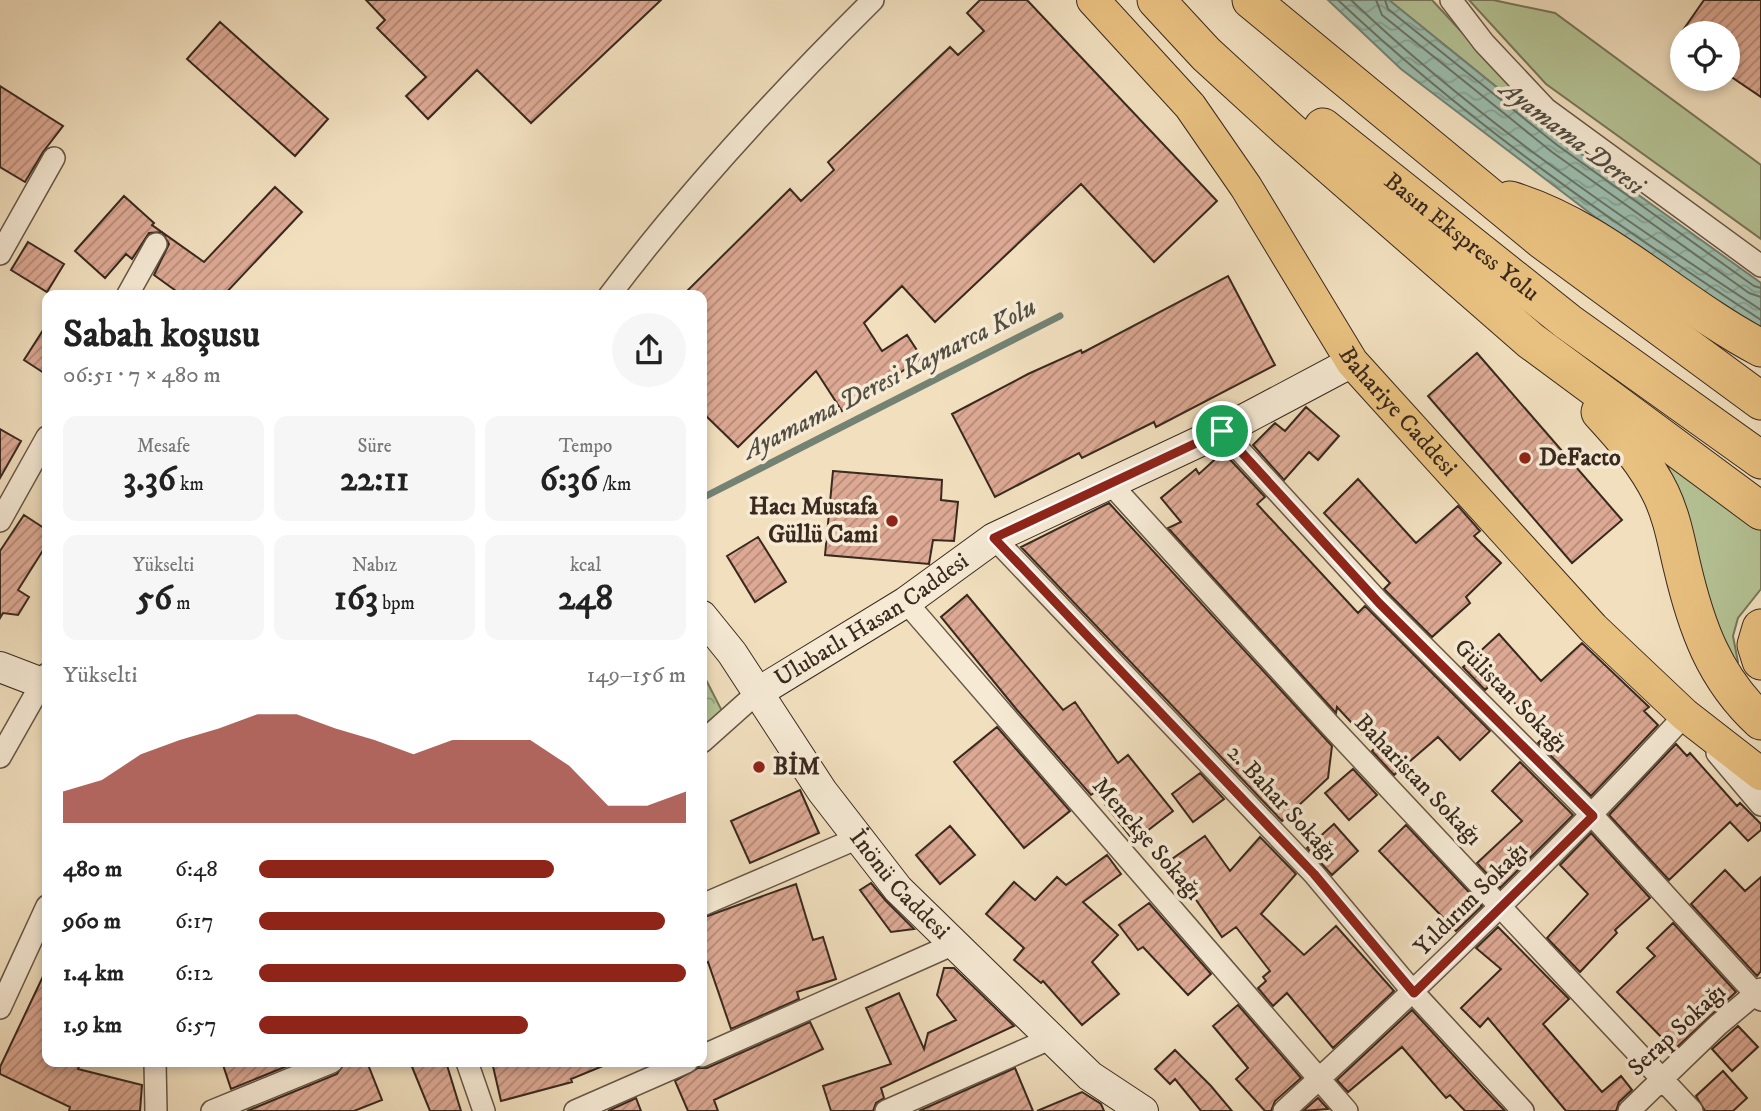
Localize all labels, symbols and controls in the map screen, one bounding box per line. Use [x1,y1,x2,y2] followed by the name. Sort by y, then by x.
[1670,21,1740,91] map controls
[1670,21,1740,91] button: locate
[1491,71,1652,204] water label: Ayamama Deresi
[1378,166,1545,308] street label: Basın Ekspress Yolu
[735,291,1042,469] water label: Ayamama Deresi Kaynarca Kolu
[63,311,260,359] text: Sabah koşusu
[612,313,686,387] button: share
[1332,342,1463,483] street label: Bahariye Caddesi
[63,361,221,390] text: 06:51 · 7 × 480 m
[1192,401,1252,461] pin
[1203,412,1241,450] icon: arrive
[137,435,190,458] text: Mesafe
[357,435,392,458] text: Süre
[559,435,612,458] text: Tempo
[1539,443,1621,473] place label: DeFacto
[1517,450,1533,466] marker: DeFacto
[123,458,176,502] text: 3.36
[340,458,409,502] text: 22:11
[540,458,598,502] text: 6:36
[176,473,204,496] text: km
[598,473,631,496] text: /km
[749,492,879,550] place label: Hacı Mustafa Güllü Cami
[884,513,900,529] marker: Hacı Mustafa Güllü Cami
[769,546,975,694] street label: Ulubatlı Hasan Caddesi
[133,554,194,577] text: Yükselti
[352,554,397,577] text: Nabız
[570,554,601,577] text: kcal
[137,577,172,621] text: 56
[334,577,378,621] text: 163
[558,577,613,621] text: 248
[172,592,190,615] text: m
[378,592,415,615] text: bpm
[1448,633,1574,759] street label: Gülistan Sokağı
[63,661,137,690] text: Yükselti
[587,661,686,690] text: 149–156 m
[1348,708,1488,852] street label: Baharistan Sokağı
[1220,738,1344,868] street label: 2. Bahar Sokağı
[773,751,820,782] place label: BİM
[751,759,767,775] marker: BİM
[1085,771,1209,907] street label: Menekşe Sokağı
[843,823,956,946] street label: İnönü Caddesi
[1408,836,1534,962] street label: Yıldırım Sokağı
[63,855,122,884] text: 480 m
[175,855,218,884] text: 6:48
[63,907,121,936] text: 960 m
[175,907,214,936] text: 6:17
[63,959,124,988] text: 1.4 km
[175,959,213,988] text: 6:12
[1622,977,1732,1083] street label: Serap Sokağı
[63,1011,122,1040] text: 1.9 km
[175,1011,217,1040] text: 6:57

